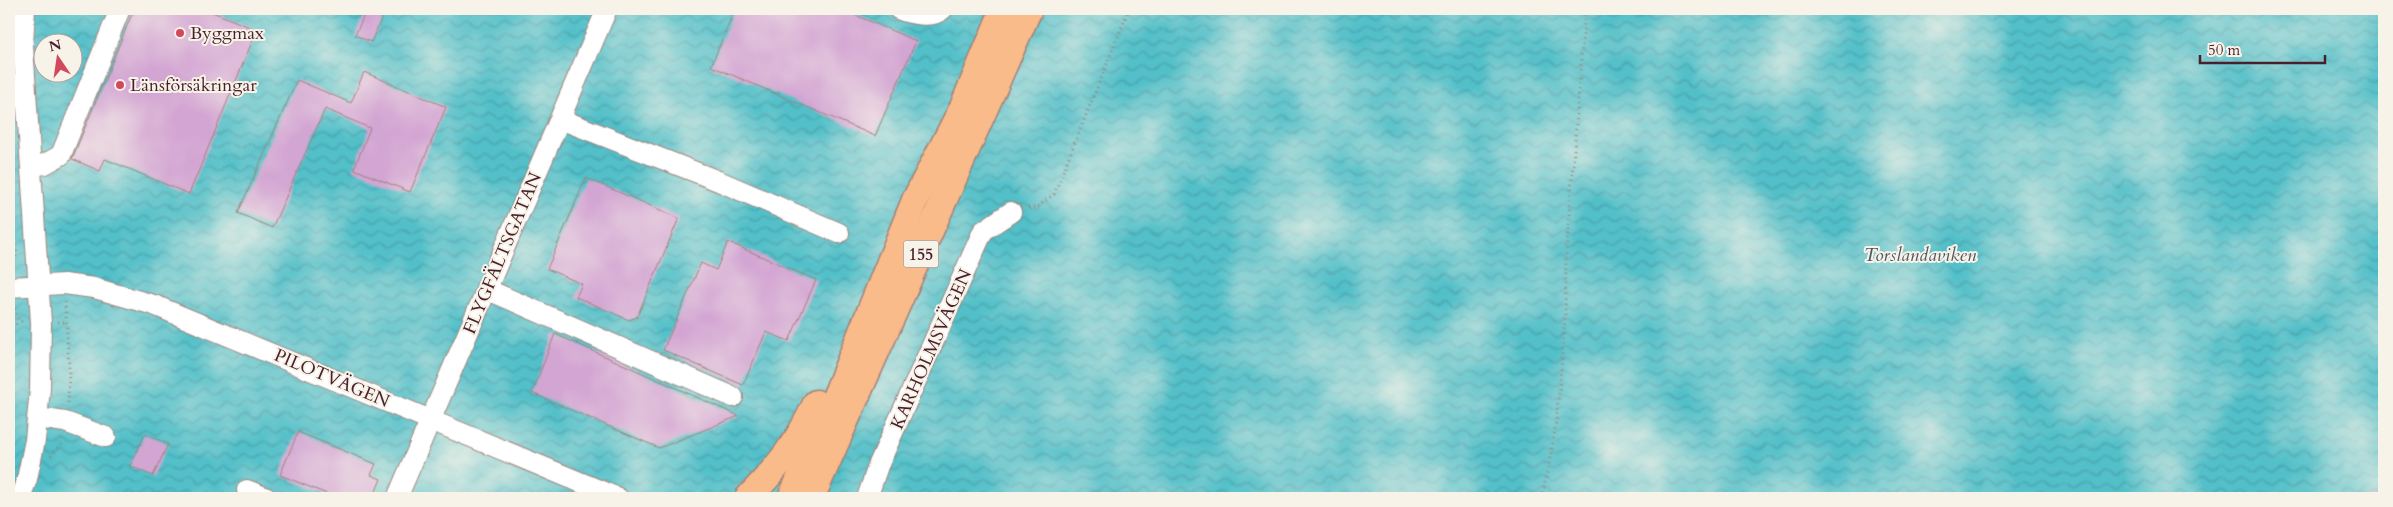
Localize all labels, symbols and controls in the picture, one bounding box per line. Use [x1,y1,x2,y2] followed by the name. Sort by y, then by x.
[190,21,264,46] place label: Byggmax
[174,27,186,39] marker: Byggmax
[32,32,82,82] north arrow
[2200,32,2326,64] scale bar
[47,35,63,56] text: N
[2208,40,2240,60] text: 50 m
[130,73,257,98] place label: Länsförsäkringar
[114,79,126,91] marker: Länsförsäkringar
[457,168,548,338] street label: FLYGFÄLTSGATAN
[904,240,938,268] road number: 155
[1864,242,1977,268] water label: Torslandaviken
[885,265,978,433] street label: KARHOLMSVÄGEN
[270,343,394,414] street label: PILOTVÄGEN

